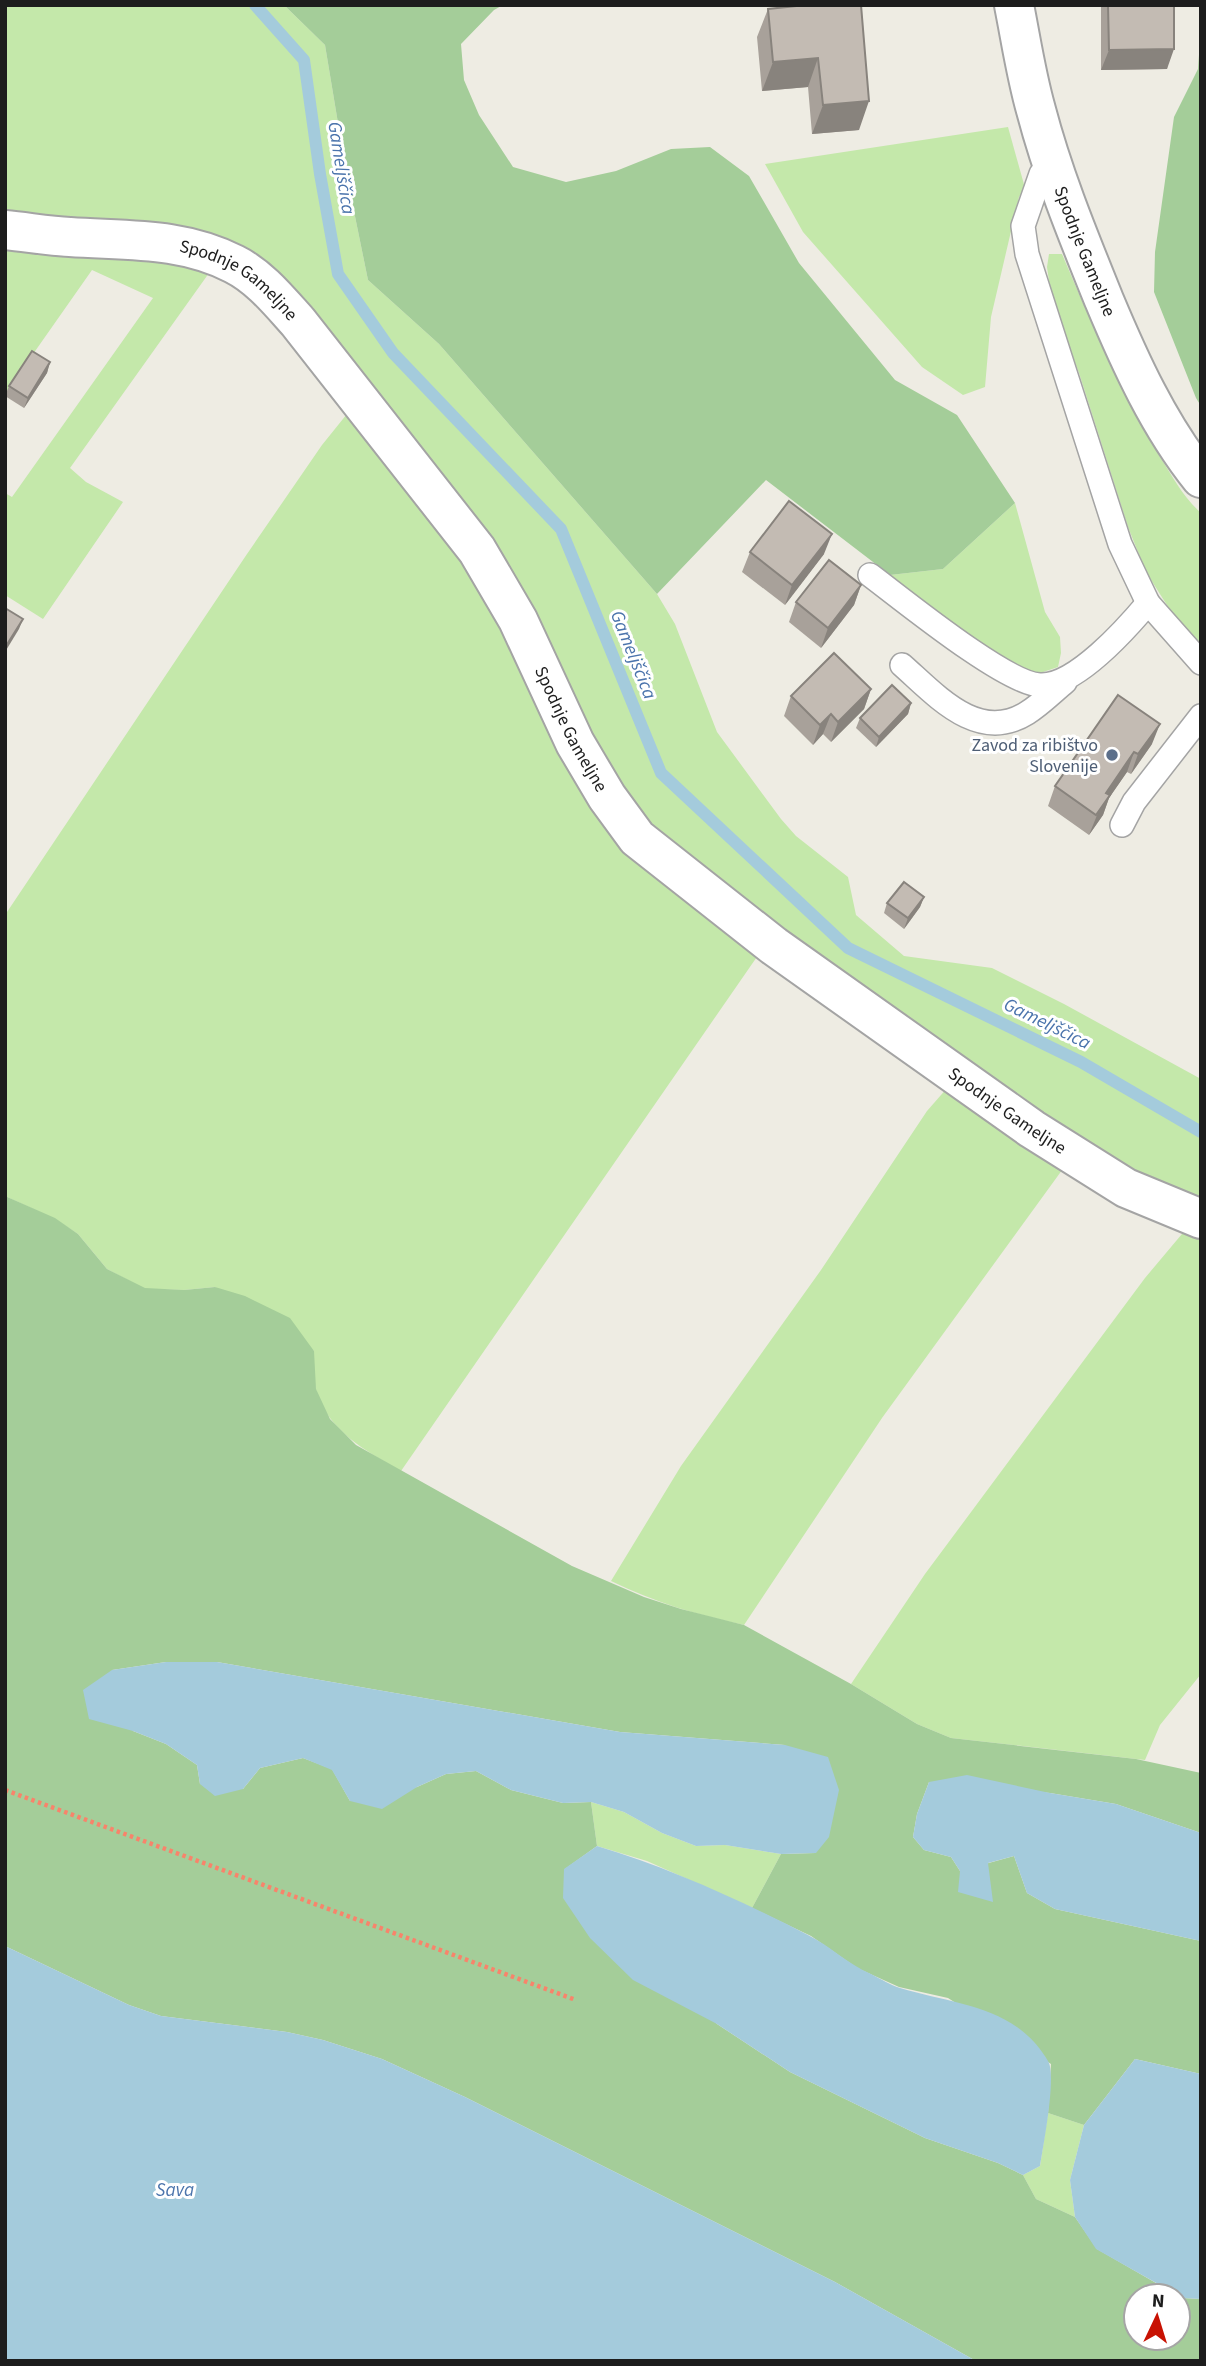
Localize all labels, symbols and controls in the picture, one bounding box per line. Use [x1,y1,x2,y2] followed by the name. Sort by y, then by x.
[320,120,362,216] water label: Gameljščica
[1048,183,1122,320] street label: Spodnje Gameljne
[177,234,304,326] street label: Spodnje Gameljne
[603,607,663,703] water label: Gameljščica
[529,662,614,796] street label: Spodnje Gameljne
[972,733,1098,779] place label: Zavod za ribištvo Slovenije
[1104,747,1120,763] marker: Zavod za ribištvo Slovenije
[999,991,1095,1057] water label: Gameljščica
[943,1061,1071,1160] street label: Spodnje Gameljne
[156,2177,194,2204] water label: Sava
[1122,2282,1192,2352] north arrow
[1151,2288,1165,2315] text: N

